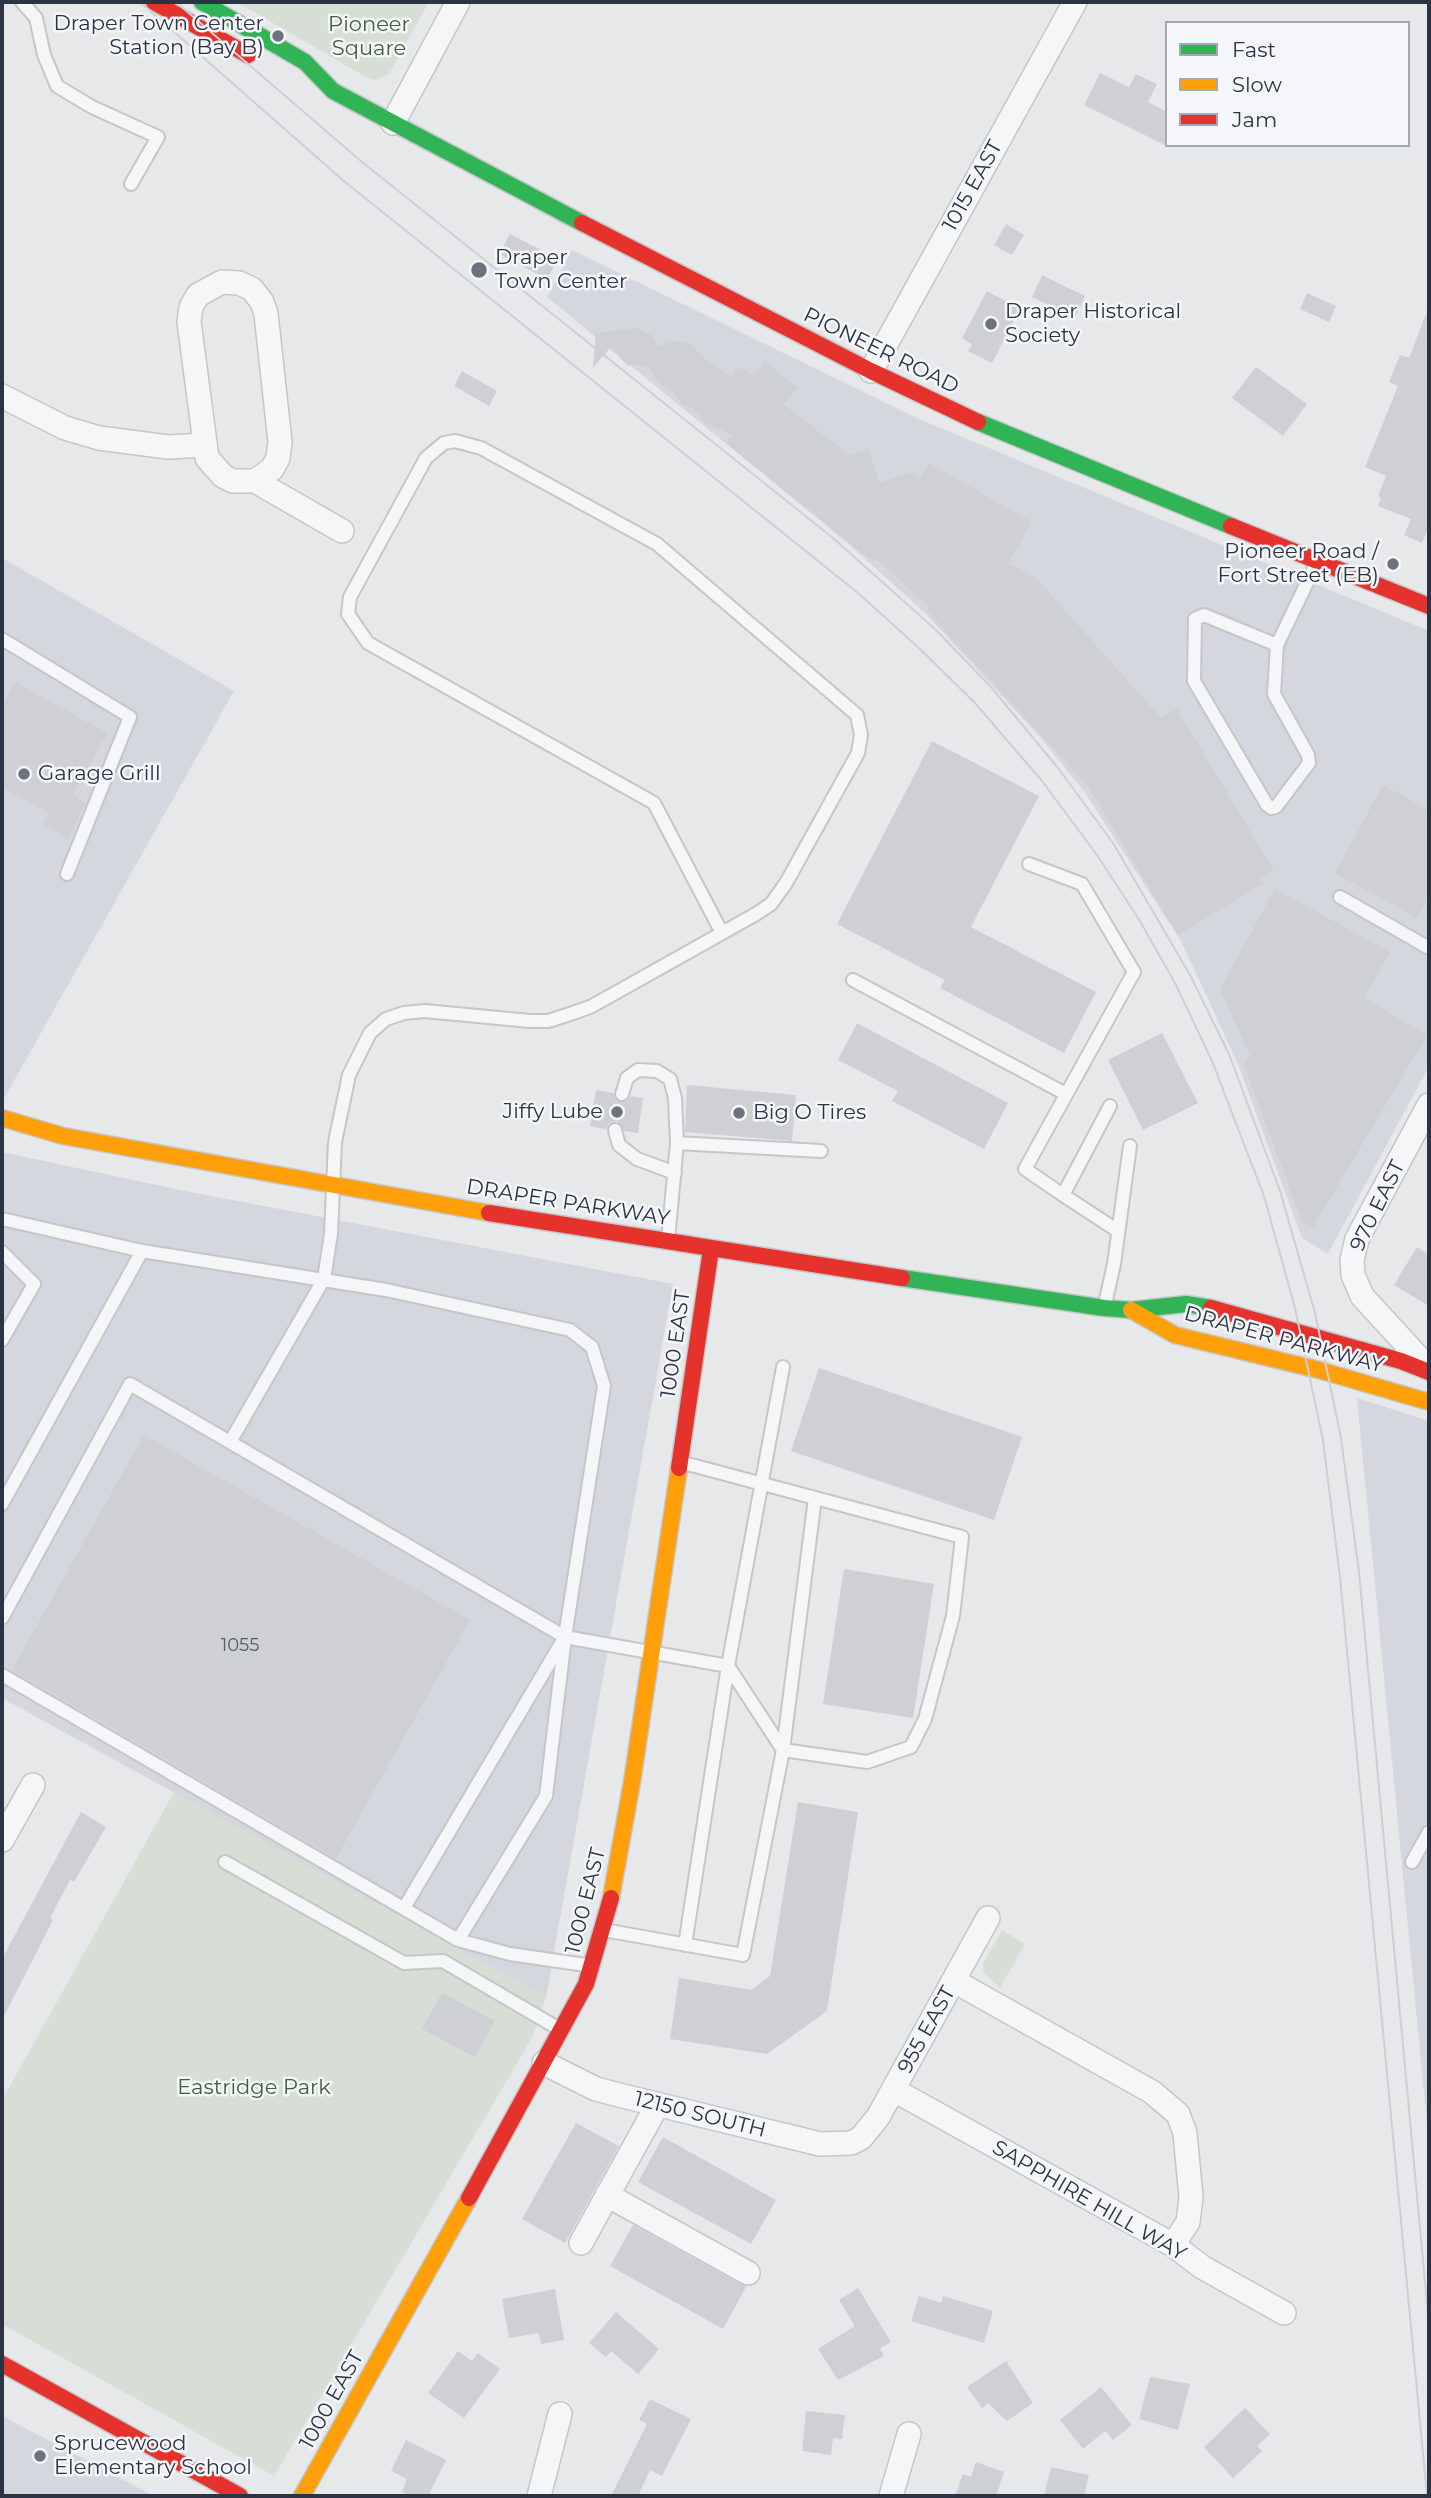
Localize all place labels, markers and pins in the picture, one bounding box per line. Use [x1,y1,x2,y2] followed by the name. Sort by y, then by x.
[53,11,264,61] place label: Draper Town Center Station (Bay B)
[270,28,286,44] marker: Draper Town Center Station (Bay B)
[495,245,627,295] place label: Draper Town Center
[469,260,489,280] marker: Draper Town Center
[1005,299,1181,349] place label: Draper Historical Society
[983,316,999,332] marker: Draper Historical Society
[1217,539,1379,589] place label: Pioneer Road / Fort Street (EB)
[1385,556,1401,572] marker: Pioneer Road / Fort Street (EB)
[38,761,161,787] place label: Garage Grill
[16,766,32,782] marker: Garage Grill
[503,1099,603,1125] place label: Jiffy Lube
[753,1100,866,1126] place label: Big O Tires
[609,1104,625,1120] marker: Jiffy Lube
[731,1105,747,1121] marker: Big O Tires
[54,2431,252,2481] place label: Sprucewood Elementary School
[32,2448,48,2464] marker: Sprucewood Elementary School

